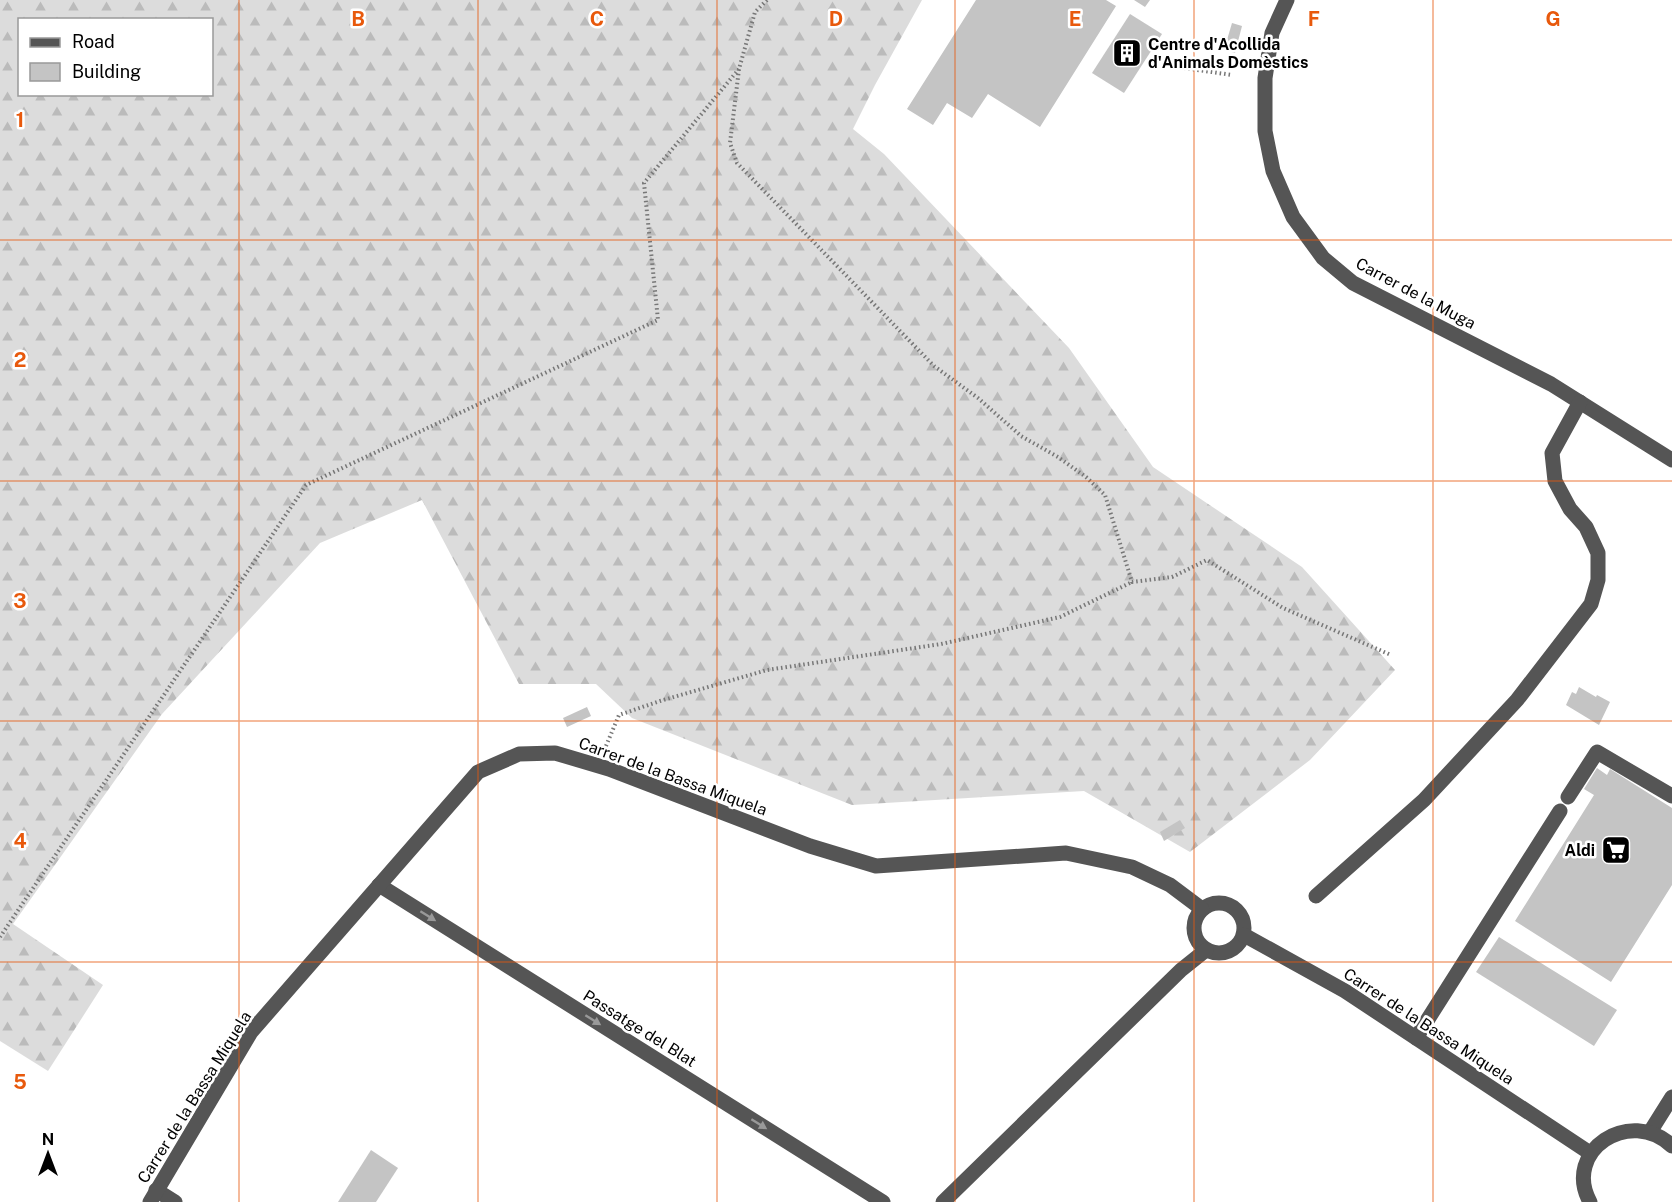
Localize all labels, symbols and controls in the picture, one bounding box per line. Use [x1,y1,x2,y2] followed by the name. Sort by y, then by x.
[351,7,365,31] text: B
[590,7,604,31] text: C
[829,7,843,31] text: D
[1069,7,1081,31] text: E
[1308,7,1320,31] text: F
[1545,7,1561,31] text: G
[18,18,213,96] legend
[72,31,115,52] text: Road
[1148,35,1308,72] place label: Centre d'Acollida d'Animals Domèstics
[1111,37,1143,69] building icon: Centre d'Acollida d'Animals Domèstics
[72,61,141,82] text: Building
[16,108,24,132] text: 1
[1353,254,1479,333] street label: Carrer de la Muga
[14,348,26,372] text: 2
[13,589,27,613] text: 3
[576,733,770,819] street label: Carrer de la Bassa Miquela
[13,829,27,853] text: 4
[1600,834,1632,866] supermarket icon: Aldi
[1565,841,1595,860] place label: Aldi
[420,910,436,922] one-way arrow
[1340,964,1517,1089] street label: Carrer de la Bassa Miquela
[580,986,700,1071] street label: Passatge del Blat
[134,1008,255,1187] street label: Carrer de la Bassa Miquela
[585,1014,602,1025] one-way arrow
[13,1070,27,1094] text: 5
[750,1118,767,1129] one-way arrow
[18,1124,78,1184] north arrow
[42,1130,54,1149] text: N

